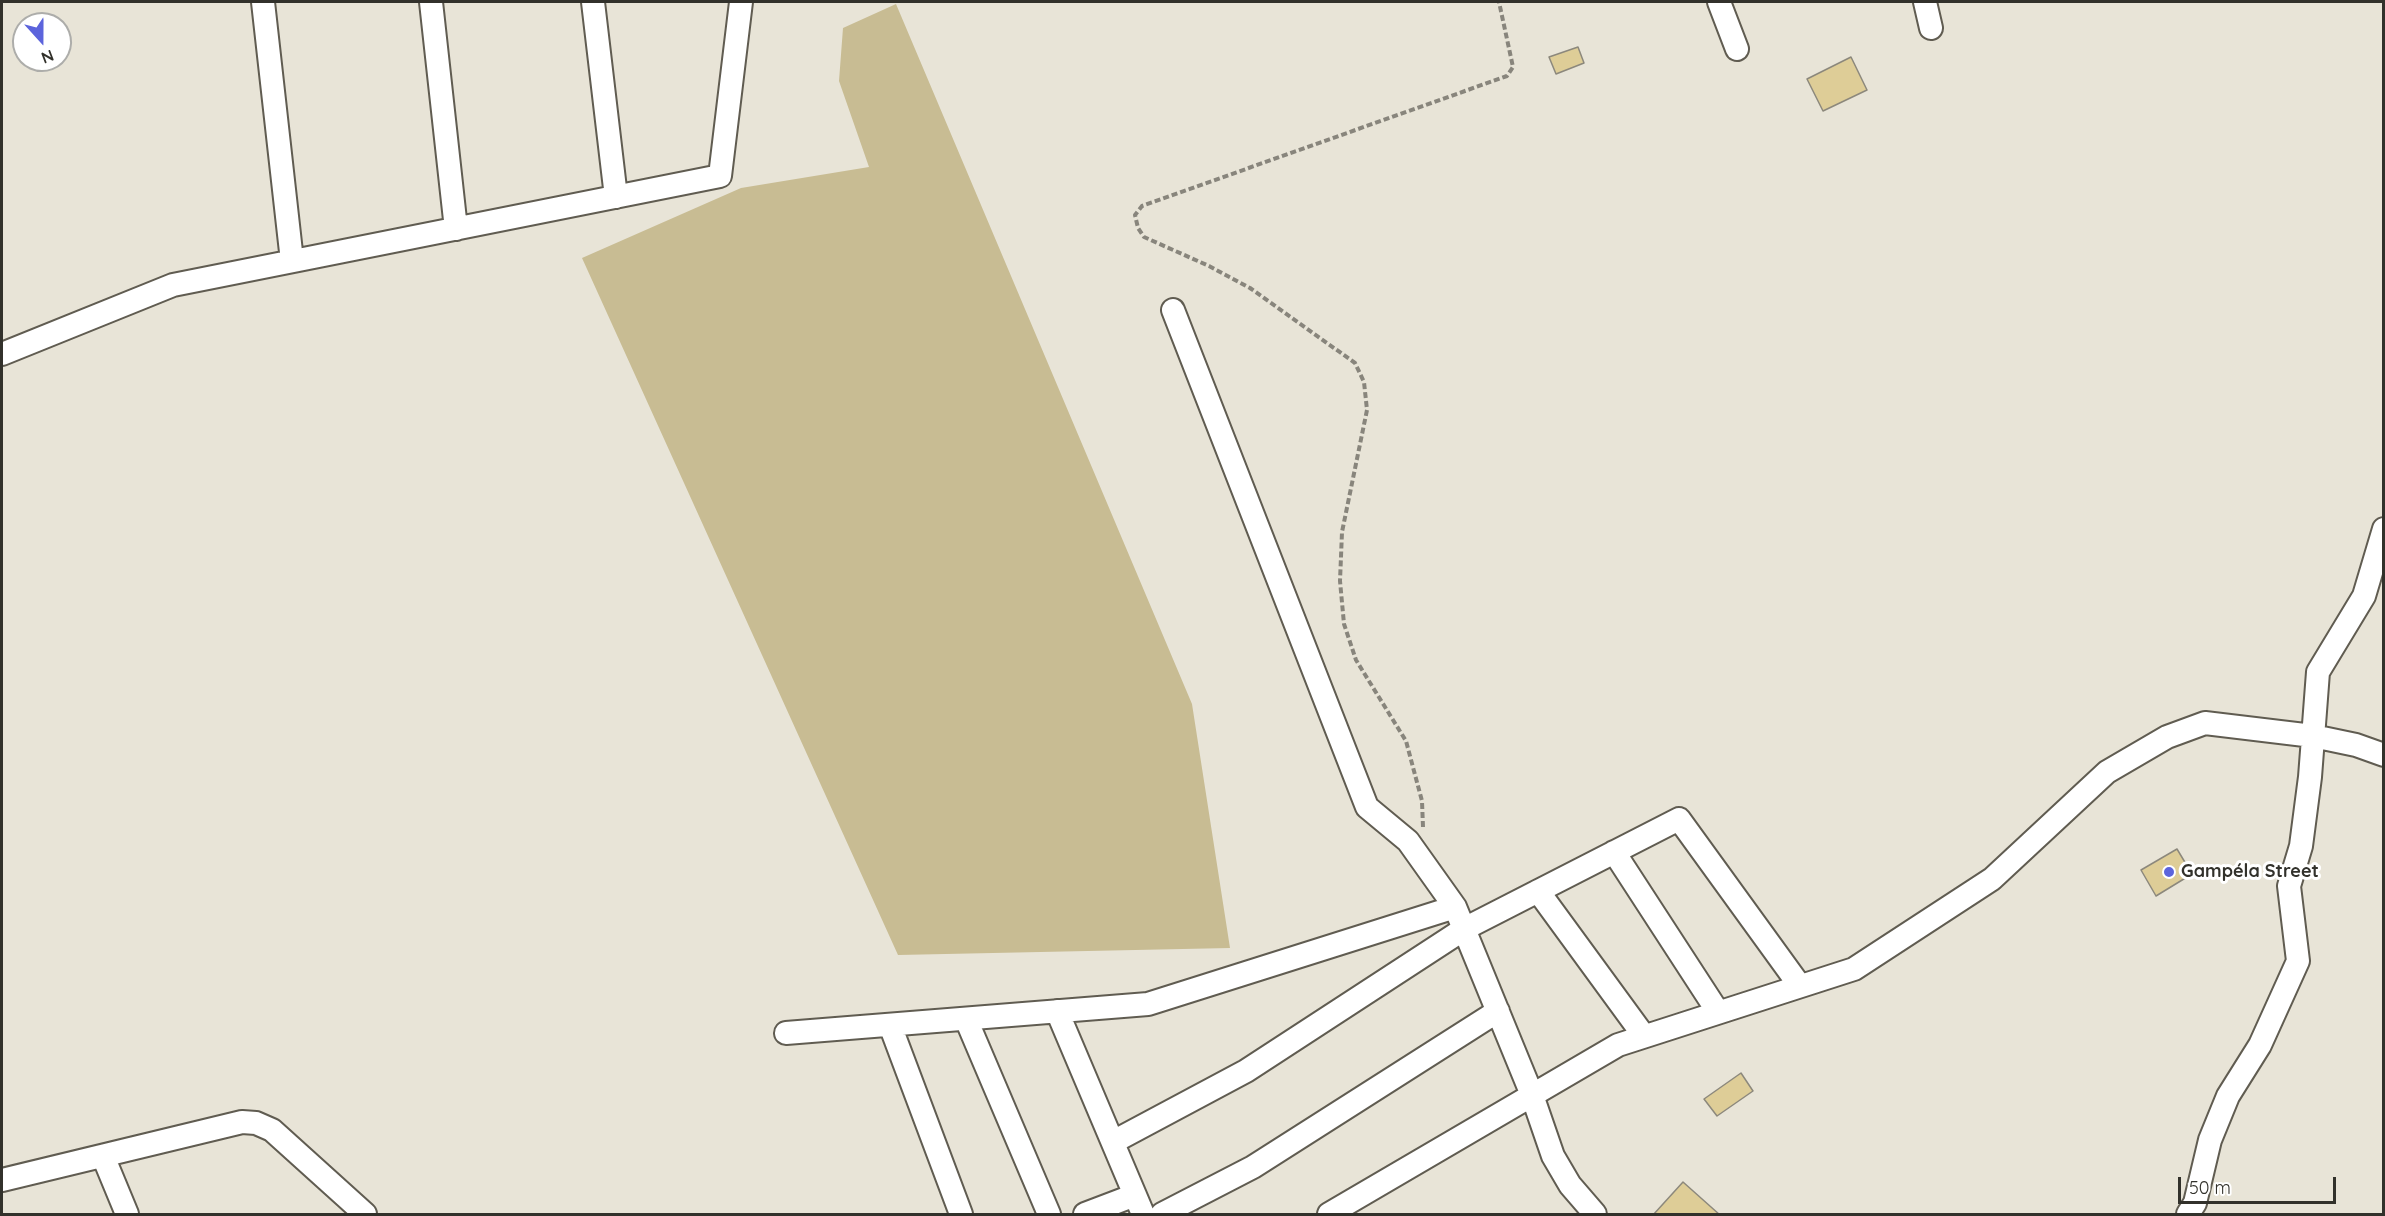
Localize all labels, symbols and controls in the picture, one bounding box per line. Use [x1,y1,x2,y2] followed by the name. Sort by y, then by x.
[12,12,72,72] north arrow
[39,45,57,68] text: N
[2181,861,2319,883] place label: Gampéla Street
[2162,865,2176,879] marker: Gampéla Street
[2181,1165,2338,1203] scale bar
[2189,1176,2231,1199] text: 50 m

